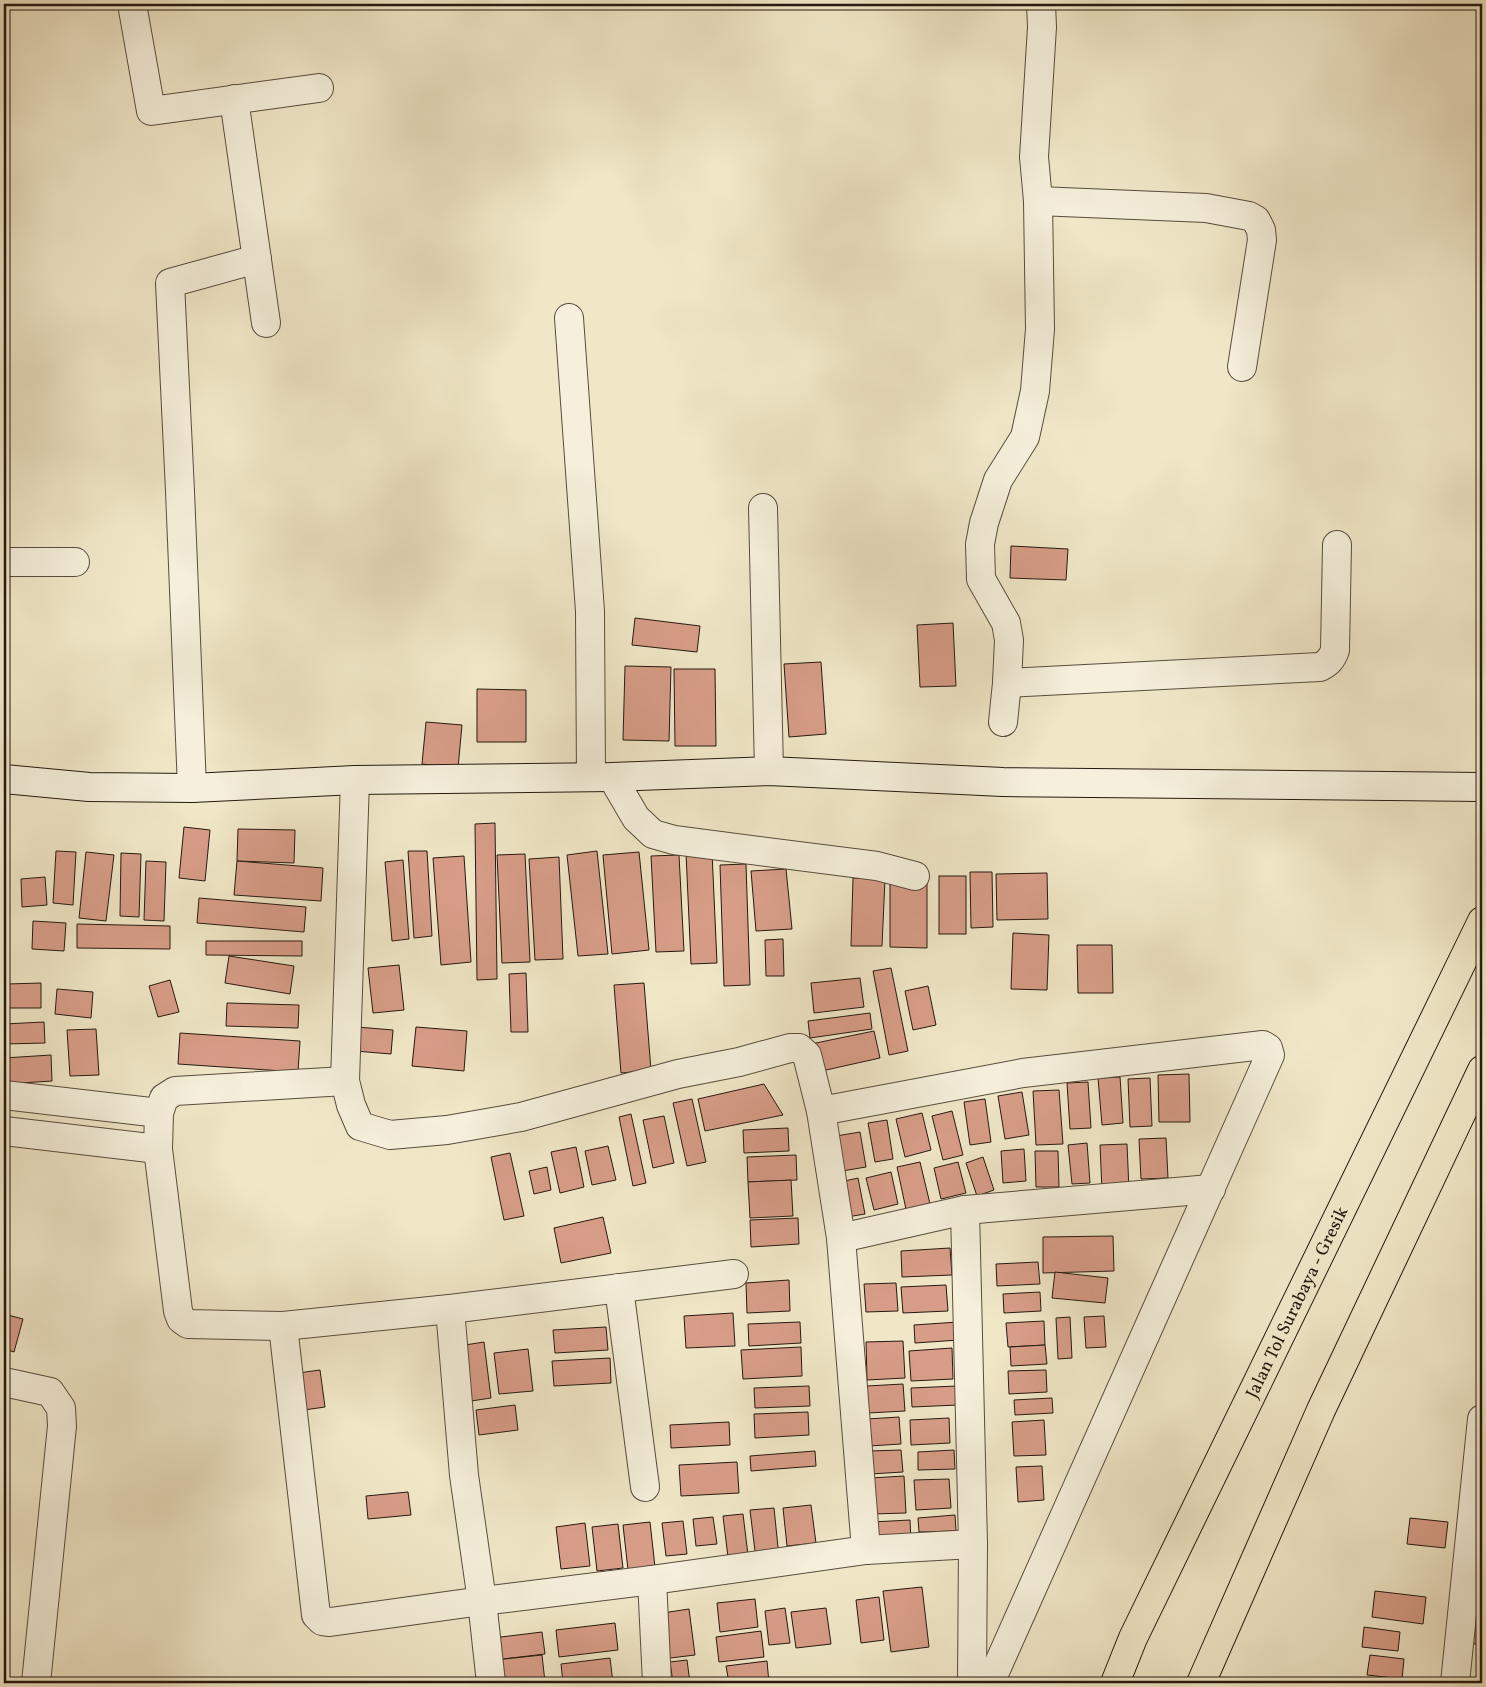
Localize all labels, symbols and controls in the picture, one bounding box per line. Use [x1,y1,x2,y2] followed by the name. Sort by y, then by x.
[1240,1202,1355,1403] street label: Jalan Tol Surabaya - Gresik

